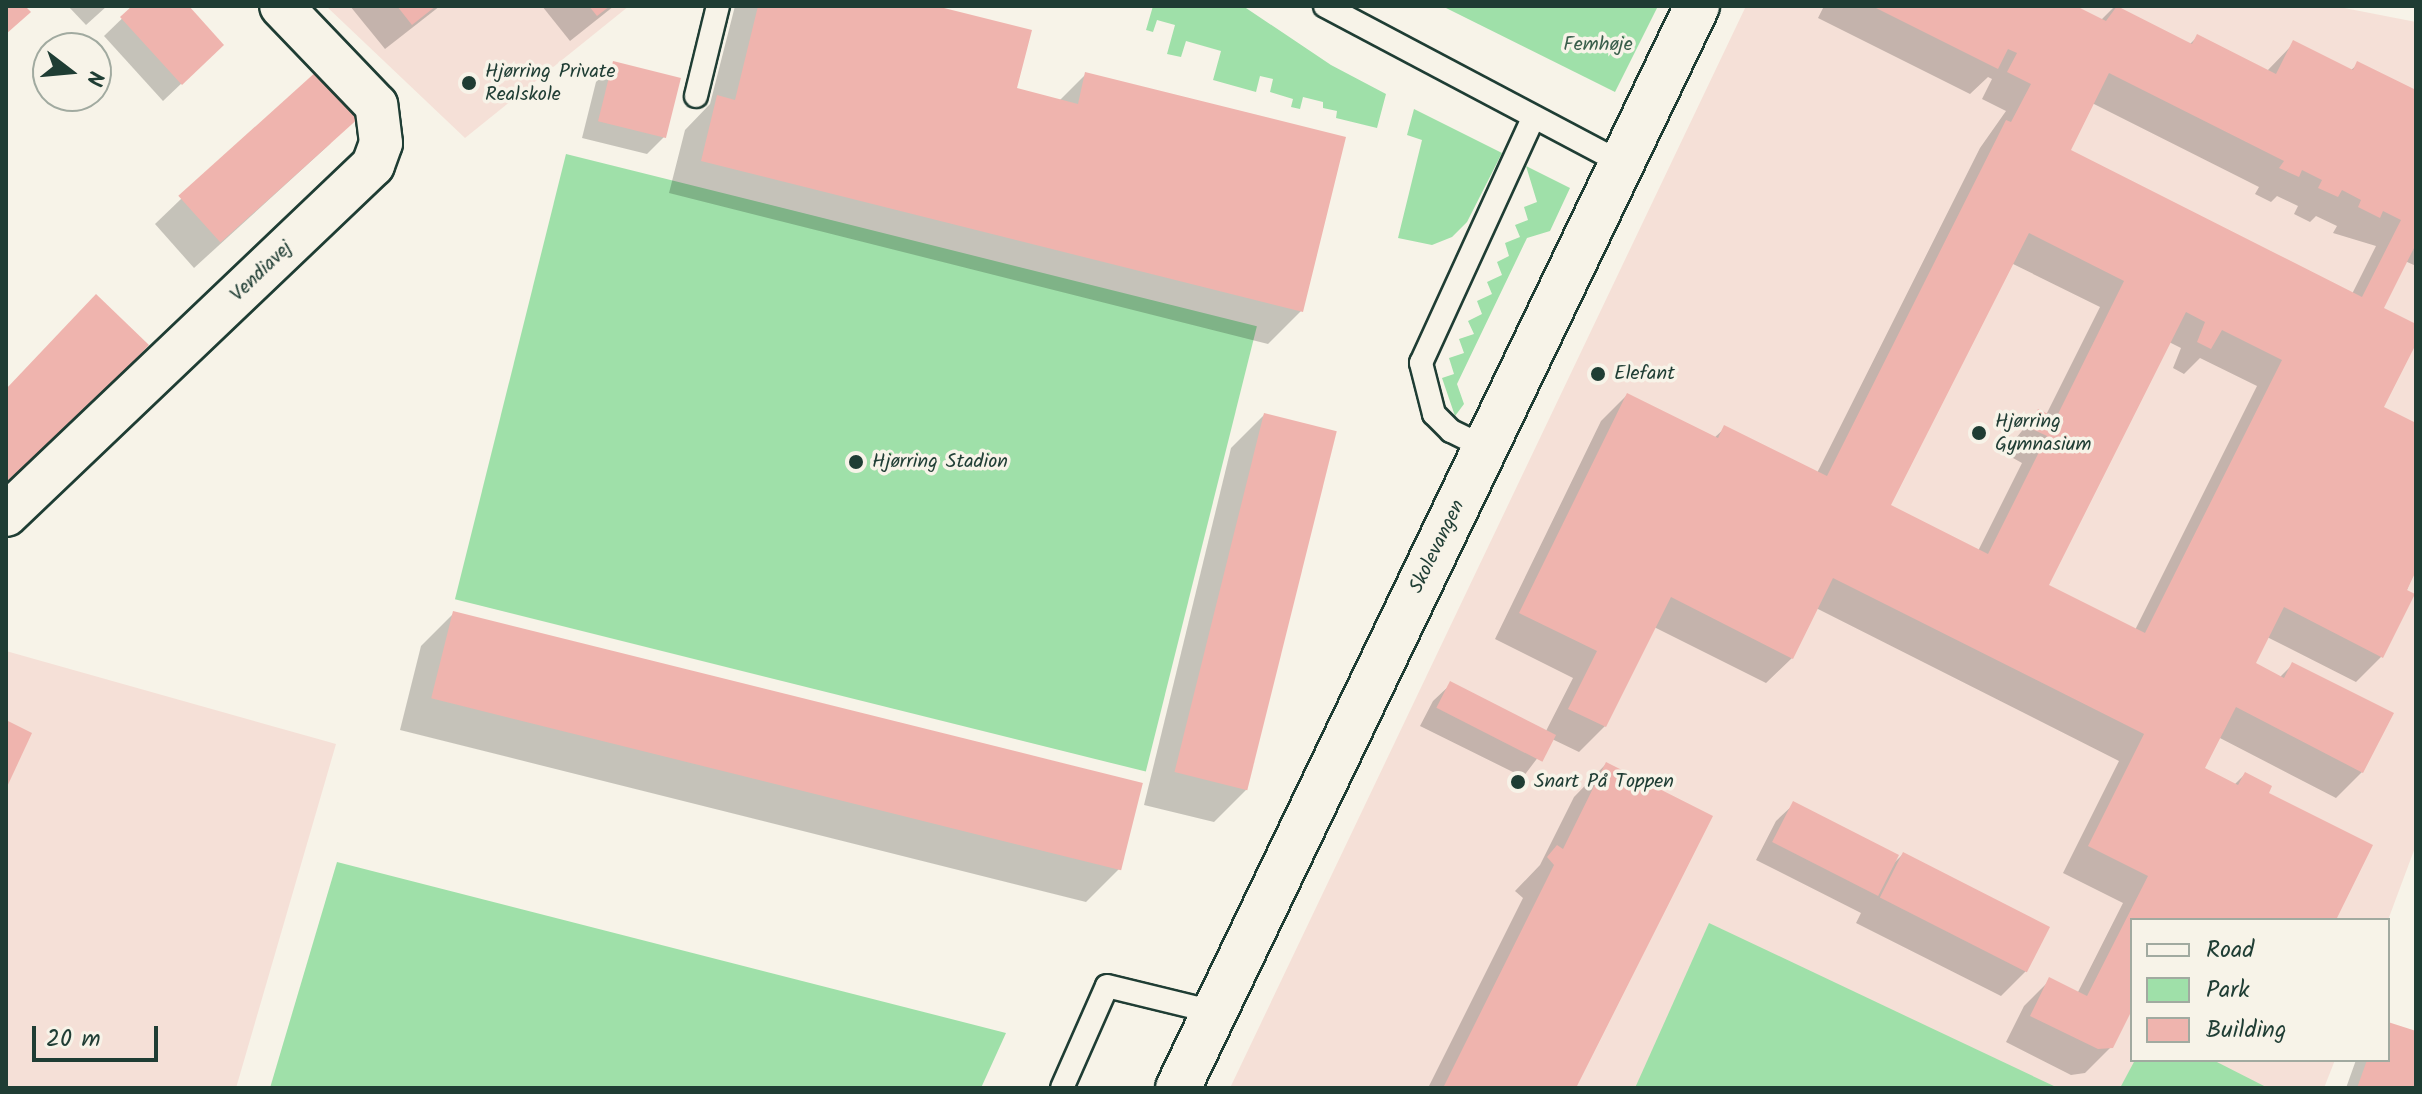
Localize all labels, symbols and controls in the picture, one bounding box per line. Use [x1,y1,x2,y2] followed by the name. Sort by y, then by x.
[32,32,112,112] north arrow
[1563,33,1633,57] park label: Femhøje
[485,60,616,107] place label: Hjørring Private Realskole
[75,67,112,90] text: N
[460,74,478,92] marker: Hjørring Private Realskole
[226,237,298,307] street label: Vendiavej
[1614,362,1675,386] place label: Elefant
[1589,365,1607,383] marker: Elefant
[1995,410,2091,457] place label: Hjørring Gymnasium
[1970,424,1988,442] marker: Hjørring Gymnasium
[872,450,1008,474] place label: Hjørring Stadion
[847,453,865,471] marker: Hjørring Stadion
[1405,497,1471,597] street label: Skolevangen
[1534,770,1674,794] place label: Snart På Toppen
[1509,773,1527,791] marker: Snart På Toppen
[2130,918,2390,1062] legend
[2206,931,2254,970] text: Road
[2206,971,2250,1010] text: Park
[36,1010,162,1060] scale bar
[2206,1011,2286,1050] text: Building
[46,1020,101,1059] text: 20 m

